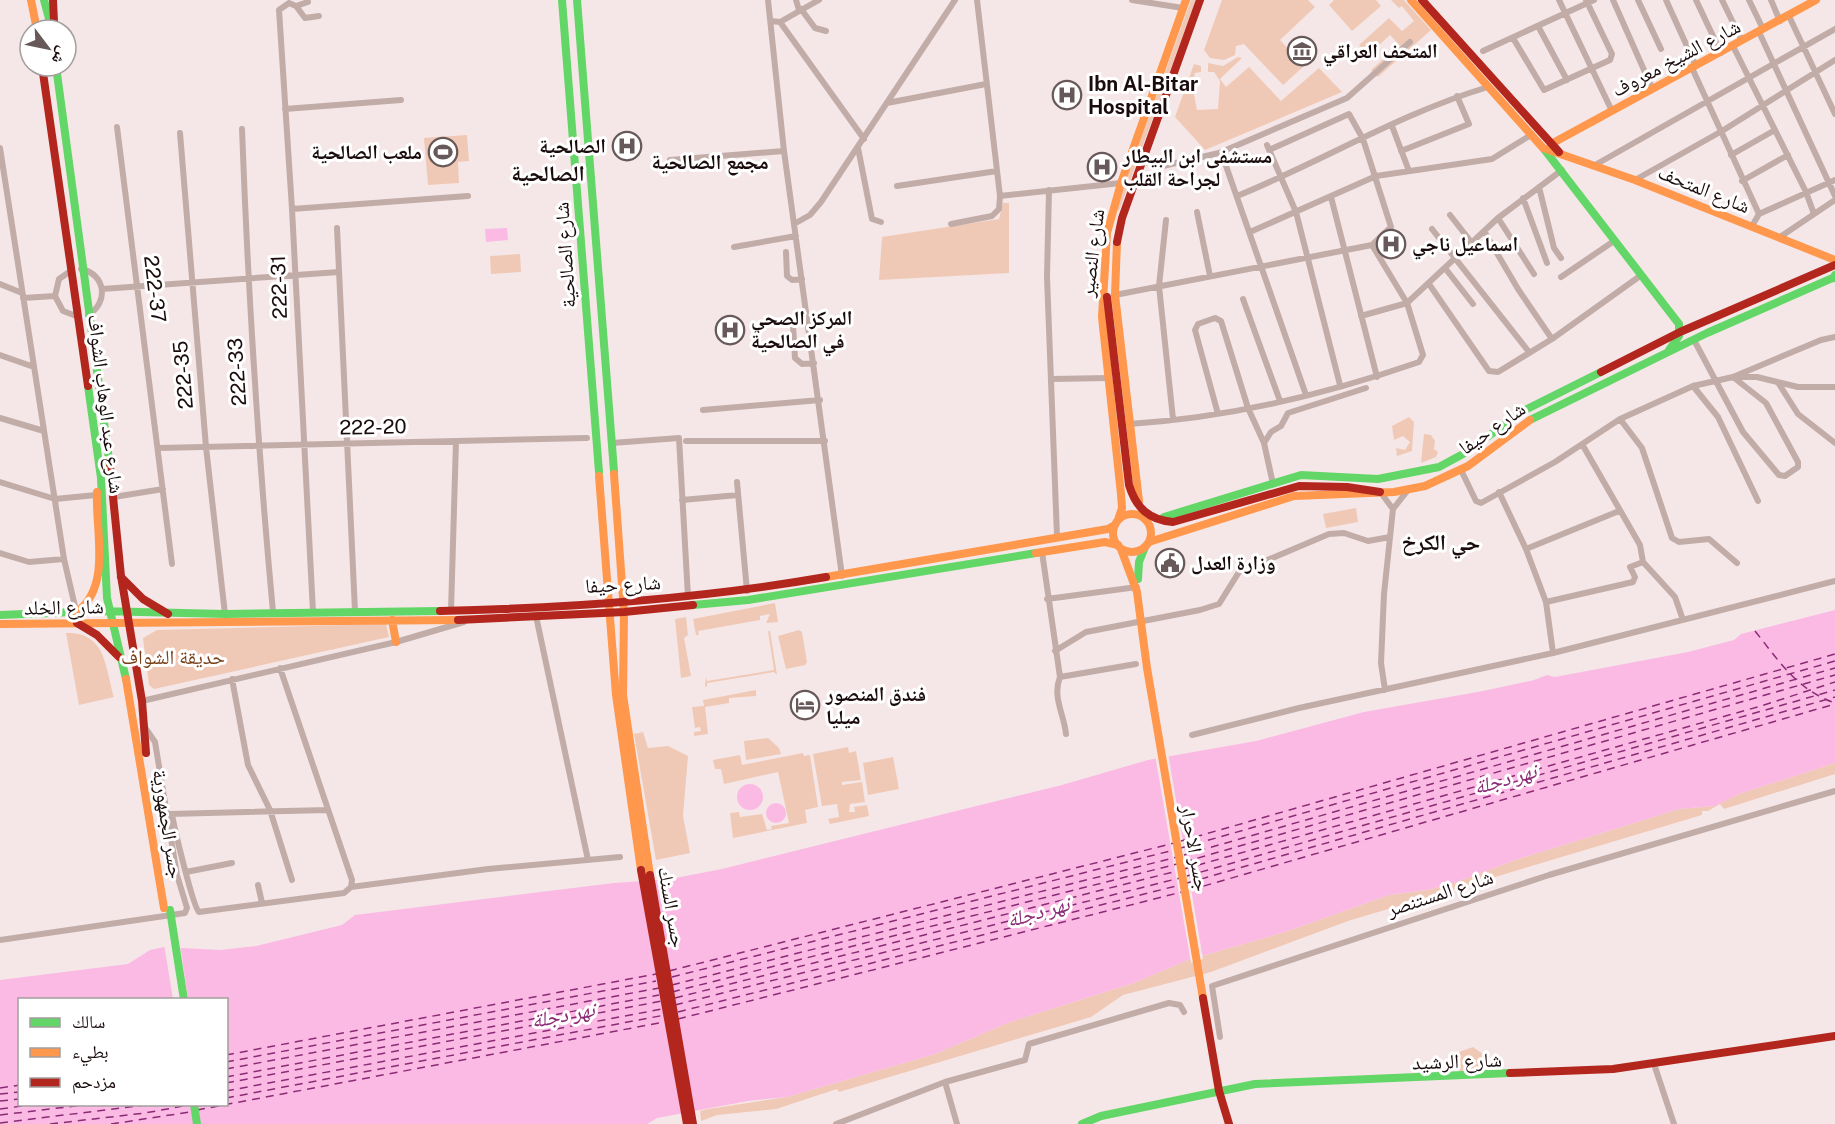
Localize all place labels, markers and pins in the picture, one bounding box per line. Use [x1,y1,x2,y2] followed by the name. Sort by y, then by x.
[1286,35,1318,67] museum icon: المتحف العراقي
[1323,39,1438,67] place label: المتحف العراقي
[1088,72,1198,119] place label: Ibn Al-Bitar Hospital
[1051,79,1083,111] hospital icon: Ibn Al-Bitar Hospital
[611,130,643,162] hospital icon: الصالحية
[539,134,606,158] place label: الصالحية
[427,136,459,168] sports icon: ملعب الصالحية
[311,140,422,164] place label: ملعب الصالحية
[1122,144,1272,191] place label: مستشفى ابن البيطار لجراحة القلب
[1086,151,1118,183] hospital icon: مستشفى ابن البيطار لجراحة القلب
[1375,228,1407,260] hospital icon: اسماعيل ناجي
[1412,232,1518,260] place label: اسماعيل ناجي
[751,306,852,357] place label: المركز الصحي في الصالحية
[714,314,746,346] hospital icon: المركز الصحي في الصالحية
[1154,547,1186,579] public building icon: وزارة العدل
[1191,551,1276,575] place label: وزارة العدل
[825,682,926,729] place label: فندق المنصور ميليا
[789,689,821,721] hotel icon: فندق المنصور ميليا

